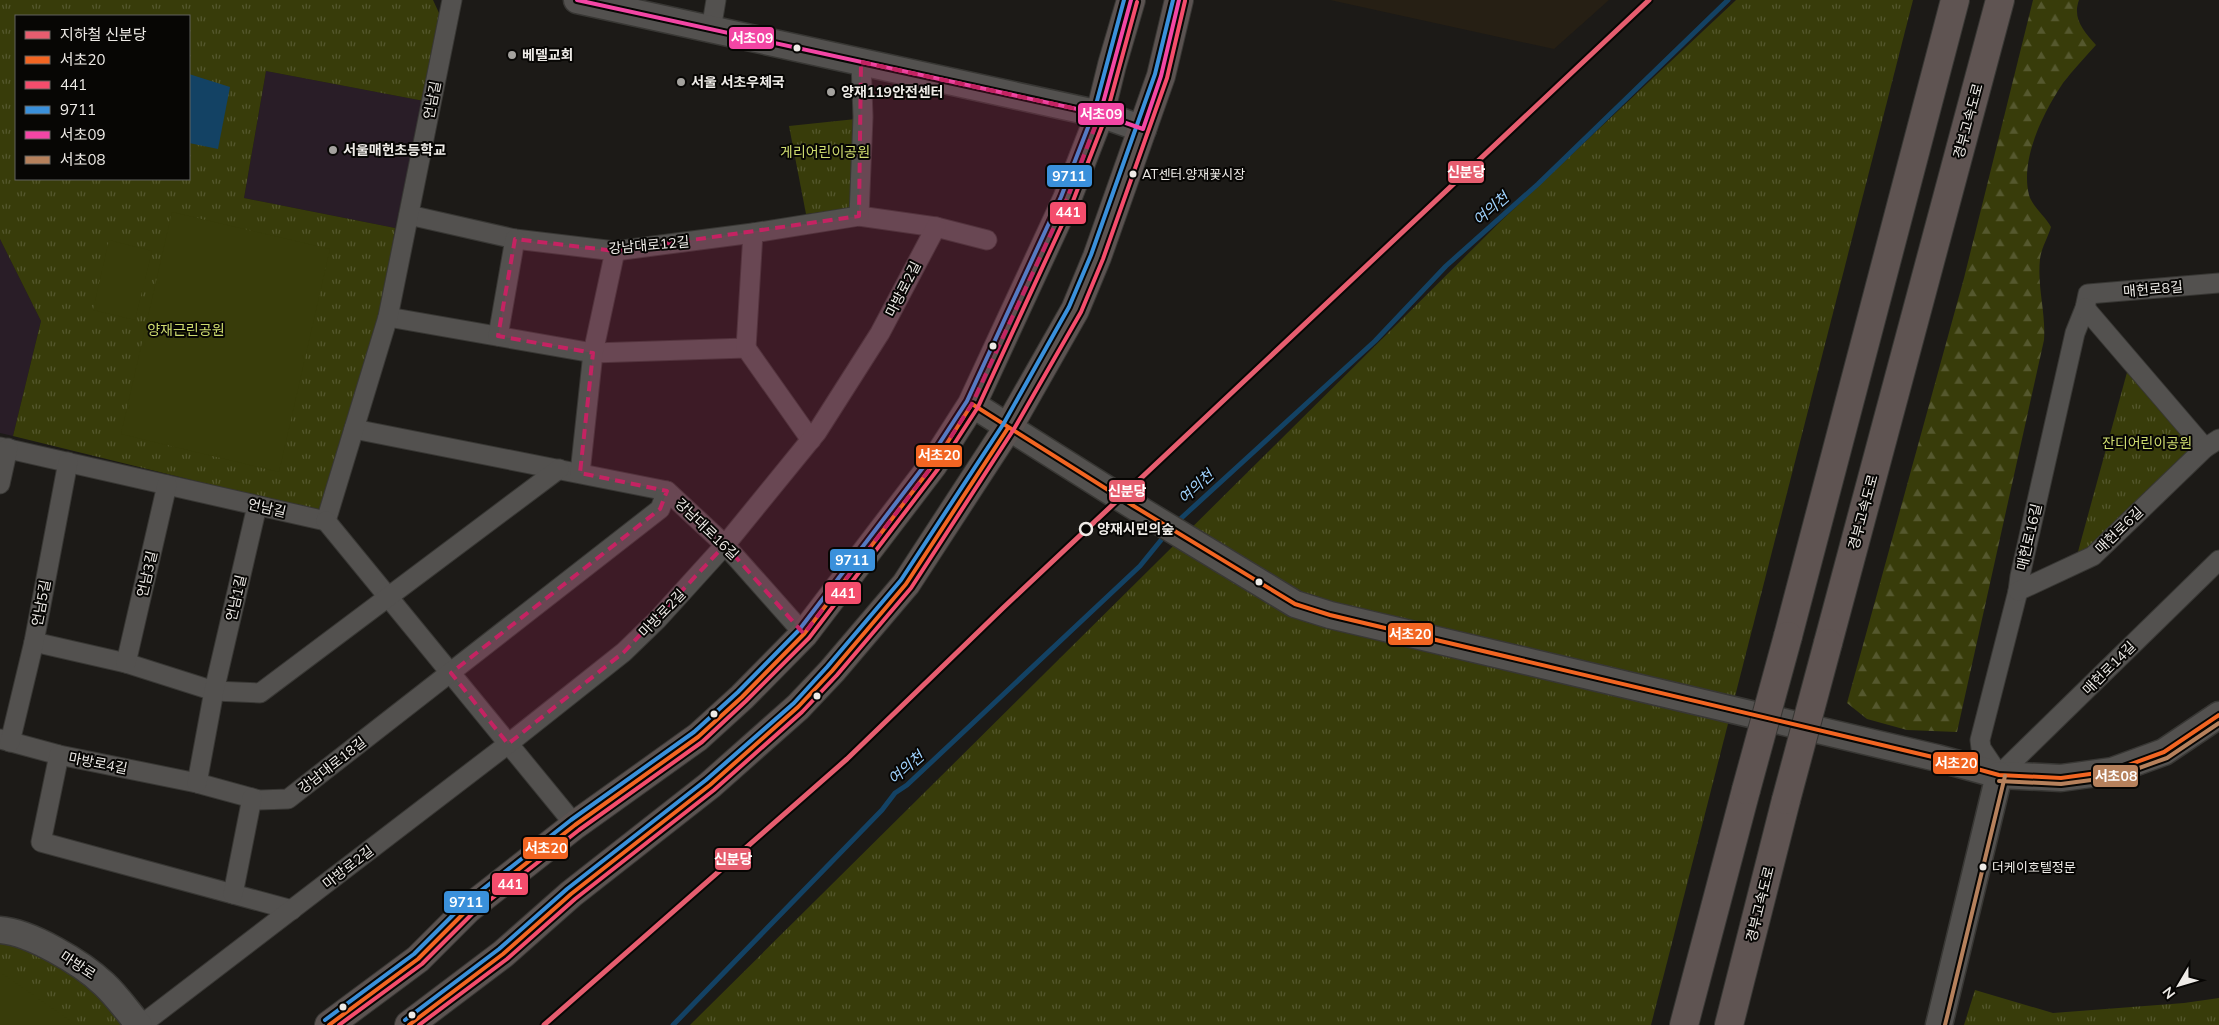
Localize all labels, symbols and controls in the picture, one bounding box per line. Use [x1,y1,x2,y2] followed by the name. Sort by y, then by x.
[15,15,190,180] legend
[60,25,147,44] text: 지하철 신분당
[728,26,775,50] line badge: 서초09
[731,29,773,47] text: 서초09
[792,43,802,53] unlabelled marker
[522,46,574,64] place label: 베델교회
[506,49,518,61] marker: 베델교회
[60,50,106,69] text: 서초20
[691,73,785,91] place label: 서울 서초우체국
[60,75,87,94] text: 441
[675,76,687,88] marker: 서울 서초우체국
[419,79,445,121] street label: 언남길
[1949,81,1987,161] street label: 경부고속도로
[841,83,943,101] place label: 양재119안전센터
[825,86,837,98] marker: 양재119안전센터
[60,100,96,119] text: 9711
[1077,102,1125,126] line badge: 서초09
[1080,105,1122,123] text: 서초09
[60,125,106,144] text: 서초09
[343,141,446,159] place label: 서울매헌초등학교
[780,143,870,161] park label: 게리어린이공원
[327,144,339,156] marker: 서울매헌초등학교
[60,150,106,169] text: 서초08
[1447,160,1485,184] line badge: 신분당
[1447,163,1485,181] text: 신분당
[1046,164,1093,188] line badge: 9711
[1142,166,1245,182] place label: AT센터.양재꽃시장
[1052,167,1086,185] text: 9711
[1128,169,1138,179] marker: AT센터.양재꽃시장
[1469,186,1514,229] water label: 여의천
[1049,201,1087,225] line badge: 441
[1055,203,1081,221] text: 441
[608,232,690,258] street label: 강남대로12길
[881,258,925,320] street label: 마방로2길
[2122,277,2184,301] street label: 매헌로8길
[147,321,225,339] park label: 양재근린공원
[988,341,998,351] unlabelled marker
[2102,434,2192,452] park label: 잔디어린이공원
[915,444,963,468] line badge: 서초20
[918,446,960,464] text: 서초20
[1174,464,1219,508] water label: 여의천
[1844,472,1882,552] street label: 경부고속도로
[1108,479,1146,503] line badge: 신분당
[1108,482,1146,500] text: 신분당
[672,494,742,564] street label: 강남대로16길
[246,495,288,521] street label: 언남길
[2013,502,2045,572] street label: 매헌로16길
[2091,503,2147,557] street label: 매헌로6길
[1097,520,1174,538] place label: 양재시민의숲
[1079,522,1093,536] marker: 양재시민의숲
[829,548,876,572] line badge: 9711
[133,549,161,599] street label: 언남3길
[835,551,869,569] text: 9711
[222,573,250,623] street label: 언남1길
[1254,577,1264,587] unlabelled marker
[28,578,54,628] street label: 언남5길
[824,581,862,605] line badge: 441
[830,584,856,602] text: 441
[635,585,689,641] street label: 마방로2길
[1387,622,1434,646] line badge: 서초20
[1389,625,1431,643] text: 서초20
[2078,637,2140,699] street label: 매헌로14길
[812,691,822,701] unlabelled marker
[709,709,719,719] unlabelled marker
[294,733,370,797] street label: 강남대로18길
[884,745,929,788] water label: 여의천
[67,748,129,778] street label: 마방로4길
[1932,751,1979,775] line badge: 서초20
[1935,754,1977,772] text: 서초20
[2092,764,2139,788] line badge: 서초08
[2095,767,2137,785] text: 서초08
[522,836,569,860] line badge: 서초20
[525,839,567,857] text: 서초20
[319,841,377,893] street label: 마방로2길
[714,847,752,871] line badge: 신분당
[714,850,752,868] text: 신분당
[1992,859,2076,875] place label: 더케이호텔정문
[1978,862,1988,872] marker: 더케이호텔정문
[1742,864,1778,944] street label: 경부고속도로
[491,872,529,896] line badge: 441
[497,875,523,893] text: 441
[443,890,490,914] line badge: 9711
[449,893,483,911] text: 9711
[57,947,99,983] street label: 마방로
[2154,960,2204,1010] north arrow
[2158,983,2179,1003] text: N
[338,1002,348,1012] unlabelled marker
[407,1010,417,1020] unlabelled marker

